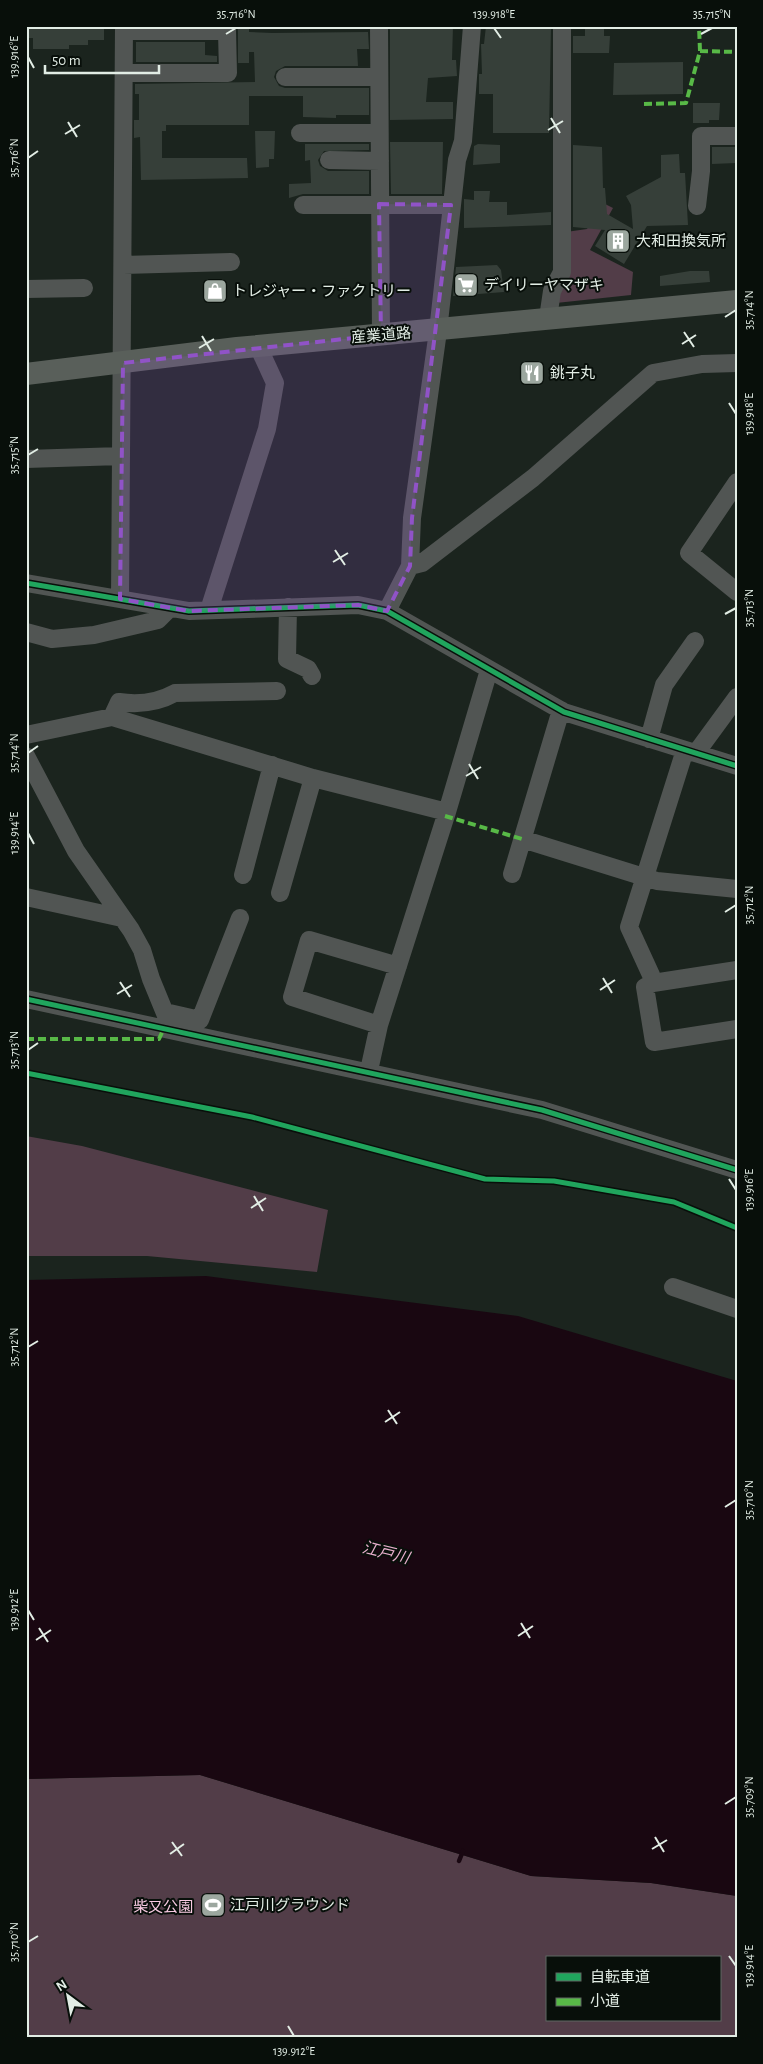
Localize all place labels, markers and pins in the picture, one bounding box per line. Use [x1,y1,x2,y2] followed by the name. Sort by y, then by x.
[605,228,631,254] building icon: 大和田換気所
[636,233,726,249] place label: 大和田換気所
[453,272,479,298] supermarket icon: デイリーヤマザキ
[484,277,604,293] place label: デイリーヤマザキ
[202,278,228,304] shop icon: トレジャー・ファクトリー
[232,283,411,299] place label: トレジャー・ファクトリー
[519,360,545,386] restaurant icon: 銚子丸
[550,365,595,381] place label: 銚子丸
[200,1892,226,1918] sports icon: 江戸川グラウンド
[230,1897,350,1913] place label: 江戸川グラウンド

